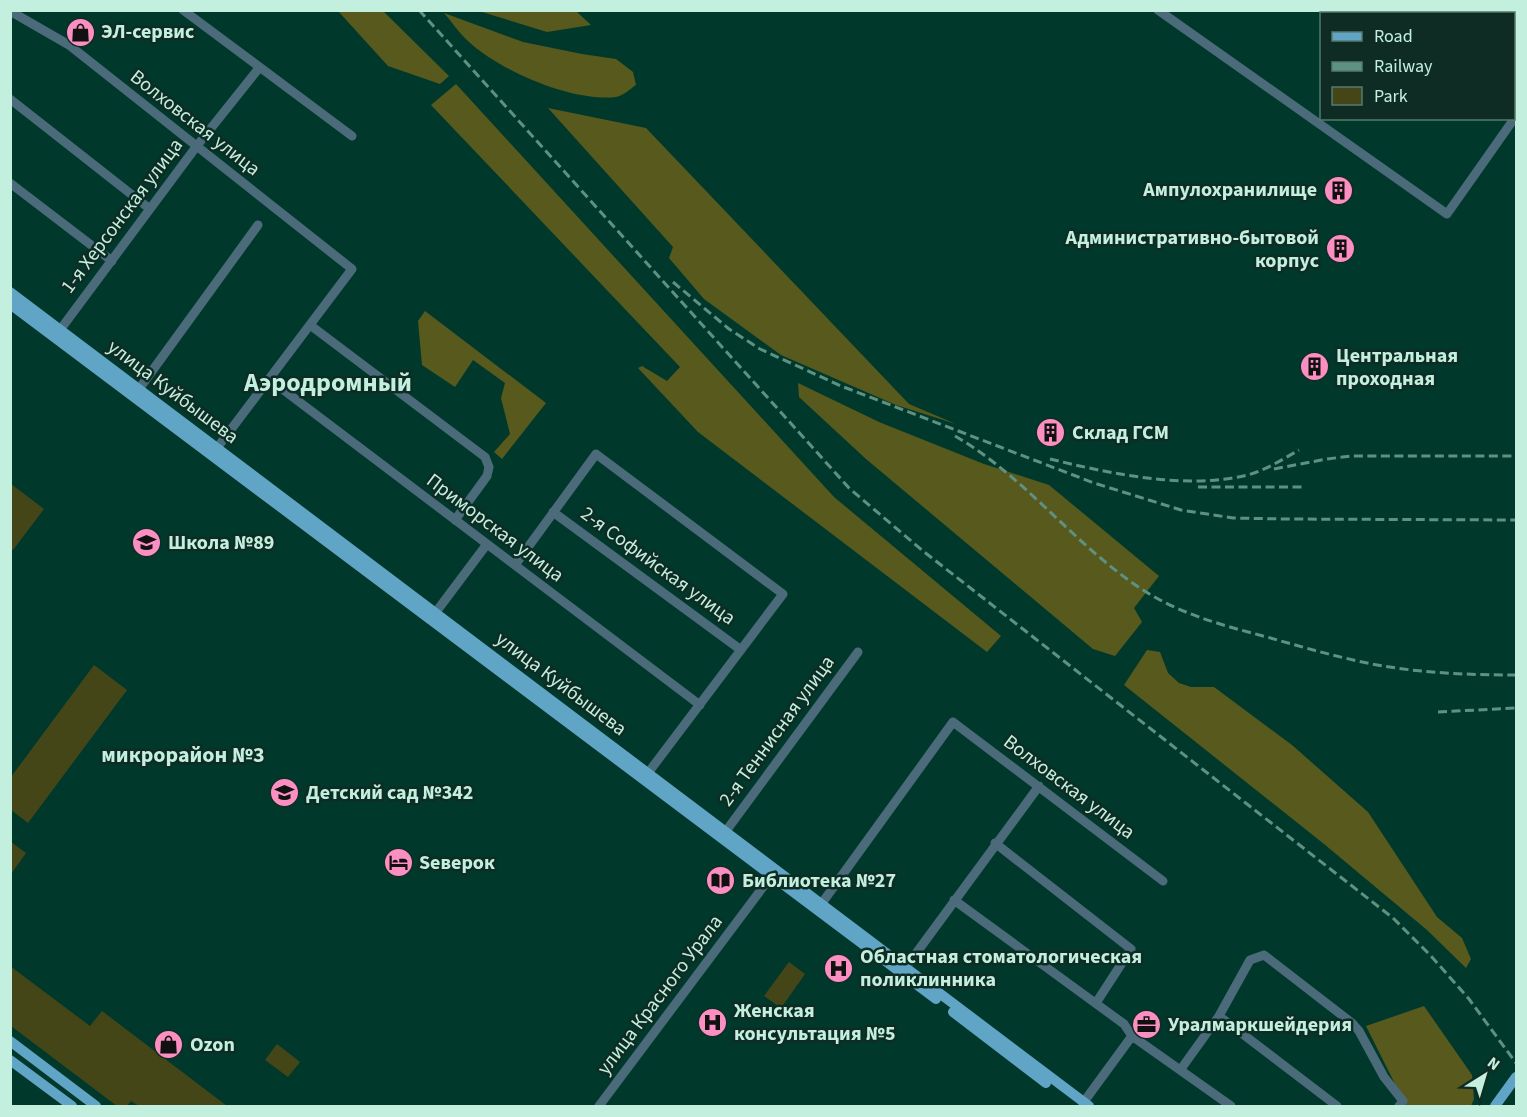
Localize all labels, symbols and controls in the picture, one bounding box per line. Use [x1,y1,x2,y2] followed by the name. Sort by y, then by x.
[1320,12,1515,120] legend
[64,16,96,48] shop icon: ЭЛ-сервис
[101,18,194,46] place label: ЭЛ-сервис
[1374,24,1413,49] text: Road
[1374,54,1433,79] text: Railway
[124,63,266,183] street label: Волховская улица
[1374,84,1408,109] text: Park
[54,133,190,299] street label: 1-я Херсонская улица
[1322,174,1354,206] building icon: Ампулохранилище
[1142,176,1317,204] place label: Ампулохранилище
[1065,224,1319,275] place label: Административно-бытовой корпус
[1324,233,1356,265] building icon: Административно-бытовой корпус
[102,333,244,451] street label: улица Куйбышева
[1336,342,1458,393] place label: Центральная проходная
[1299,351,1331,383] building icon: Центральная проходная
[243,364,412,401] district label: Аэродромный
[1035,417,1067,449] building icon: Склад ГСМ
[1072,419,1169,447] place label: Склад ГСМ
[420,467,570,589] street label: Приморская улица
[575,500,741,632] street label: 2-я Софийская улица
[131,527,163,559] school or university icon: Школа №89
[168,529,274,557] place label: Школа №89
[490,625,632,743] street label: улица Куйбышева
[713,650,841,812] street label: 2-я Теннисная улица
[997,728,1141,846] street label: Волховская улица
[101,739,265,771] district label: микрорайон №3
[269,777,301,809] school or university icon: Детский сад №342
[306,779,473,807] place label: Детский сад №342
[382,847,414,879] hotel icon: Sеверок
[419,849,495,877] place label: Sеверок
[705,865,737,897] library icon: Библиотека №27
[742,867,896,895] place label: Библиотека №27
[591,909,729,1081] street label: улица Красного Урала
[860,943,1142,994] place label: Областная стоматологическая поликлинника
[823,952,855,984] hospital icon: Областная стоматологическая поликлинника
[734,997,896,1048] place label: Женская консультация №5
[697,1006,729,1038] hospital icon: Женская консультация №5
[1131,1009,1163,1041] office icon: Уралмаркшейдерия
[1168,1011,1352,1039] place label: Уралмаркшейдерия
[153,1029,185,1061] shop icon: Ozon
[190,1031,235,1059] place label: Ozon
[1455,1045,1515,1105] north arrow
[1483,1052,1504,1076] text: N

